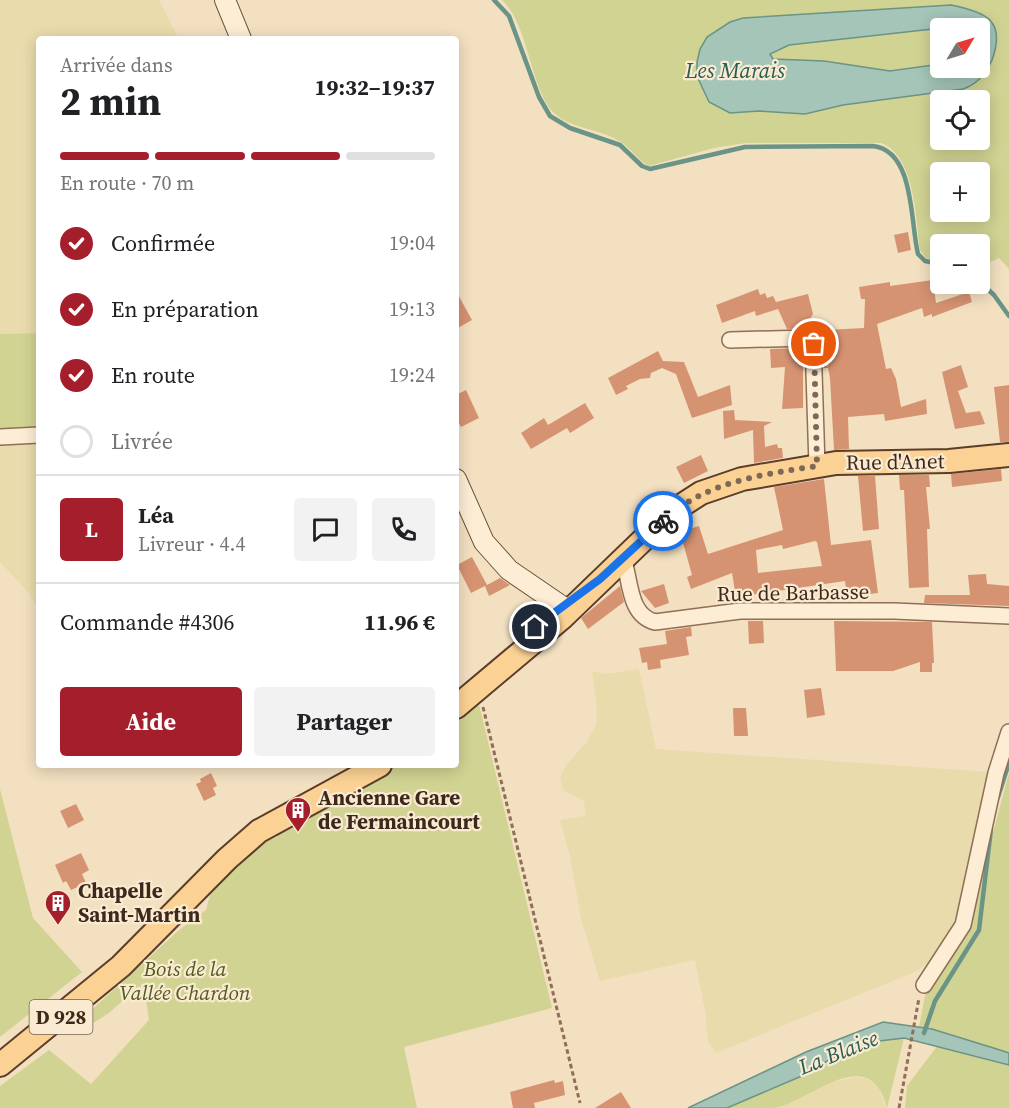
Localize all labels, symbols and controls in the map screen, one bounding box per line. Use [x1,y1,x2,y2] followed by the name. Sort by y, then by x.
[930,18,990,78] north arrow
[930,18,990,294] map controls
[60,51,173,79] text: Arrivée dans
[684,55,785,85] water label: Les Marais
[315,72,435,102] text: 19:32–19:37
[60,75,161,128] text: 2 min
[930,90,990,150] button: locate
[930,162,990,222] button: +
[60,169,194,197] text: En route · 70 m
[60,227,93,260] icon: check
[111,228,215,258] text: Confirmée
[389,229,435,257] text: 19:04
[930,234,990,294] button: −
[60,293,93,326] icon: check
[111,294,259,324] text: En préparation
[389,295,435,323] text: 19:13
[788,318,839,369] pin
[797,327,830,360] icon: bag
[60,359,93,392] icon: check
[111,360,195,390] text: En route
[389,361,435,389] text: 19:24
[111,426,173,456] text: Livrée
[845,446,945,477] street label: Rue d'Anet
[633,491,693,551] courier
[294,498,357,561] button: chat
[372,498,435,561] button: phone
[138,500,174,530] text: Léa
[647,505,680,538] icon: bike
[85,514,98,544] text: L
[138,530,246,558] text: Livreur · 4.4
[716,577,870,608] street label: Rue de Barbasse
[509,601,560,652] pin
[60,607,234,637] text: Commande #4306
[364,607,435,637] text: 11.96 €
[518,610,551,643] icon: home
[60,687,242,756] button: Aide
[254,687,435,756] button: Partager
[318,783,480,836] place label: Ancienne Gare de Fermaincourt
[283,795,313,833] building icon: Ancienne Gare de Fermaincourt
[78,876,200,929] place label: Chapelle Saint-Martin
[43,888,73,926] building icon: Chapelle Saint-Martin
[119,954,251,1007] park label: Bois de la Vallée Chardon
[29,1000,92,1034] road number: D 928
[793,1022,882,1082] water label: La Blaise

